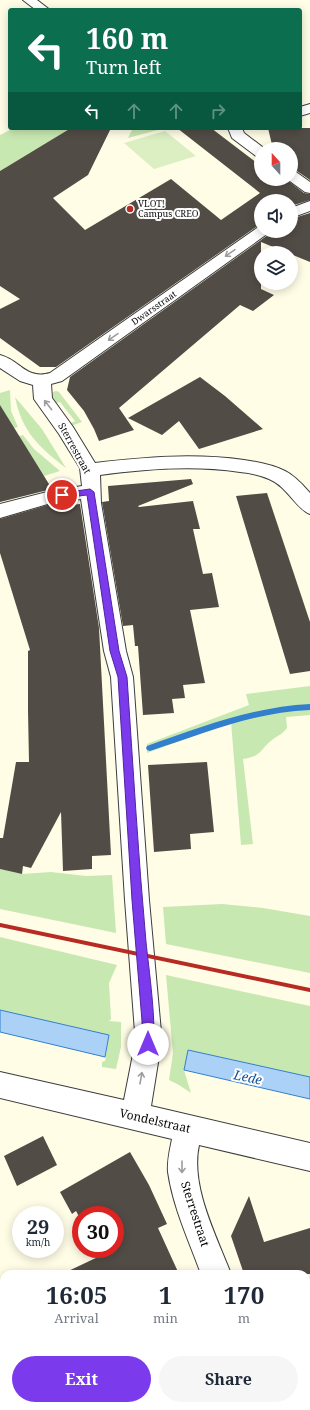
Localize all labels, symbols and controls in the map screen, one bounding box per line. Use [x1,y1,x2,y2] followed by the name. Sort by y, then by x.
[86,19,168,57] text: 160 m
[20,24,72,76] icon: left
[86,55,161,79] text: Turn left
[81,100,103,122] icon: left
[123,100,145,122] icon: ahead
[165,100,187,122] icon: ahead
[207,100,229,122] icon: right
[254,142,298,186] north arrow
[254,142,298,290] map controls
[254,194,298,238] button: sound
[138,197,199,220] place label: VLOT! Campus CREO
[125,204,135,214] marker: VLOT! Campus CREO
[254,246,298,290] button: layers
[225,249,236,258] one-way arrow
[129,287,179,328] street label: Dwarsstraat
[108,333,119,341] one-way arrow
[44,399,52,410] one-way arrow
[55,420,95,476] street label: Sterrestraat
[45,478,79,512] pin
[51,484,73,506] icon: arrive
[127,1023,169,1065] position arrow
[231,1065,264,1089] water label: Lede
[137,1072,145,1085] one-way arrow
[118,1104,192,1137] street label: Vondelstraat
[178,1160,186,1173] one-way arrow
[177,1179,214,1249] street label: Sterrestraat
[72,1206,124,1258] speed limit sign: 30
[27,1213,49,1240] text: 29
[26,1235,50,1249] text: km/h
[46,1278,107,1311] text: 16:05
[159,1278,172,1311] text: 1
[224,1278,264,1311] text: 170
[54,1309,99,1327] text: Arrival
[153,1309,178,1327] text: min
[238,1309,250,1327] text: m
[12,1356,151,1402] button: Exit
[159,1356,298,1402] button: Share

